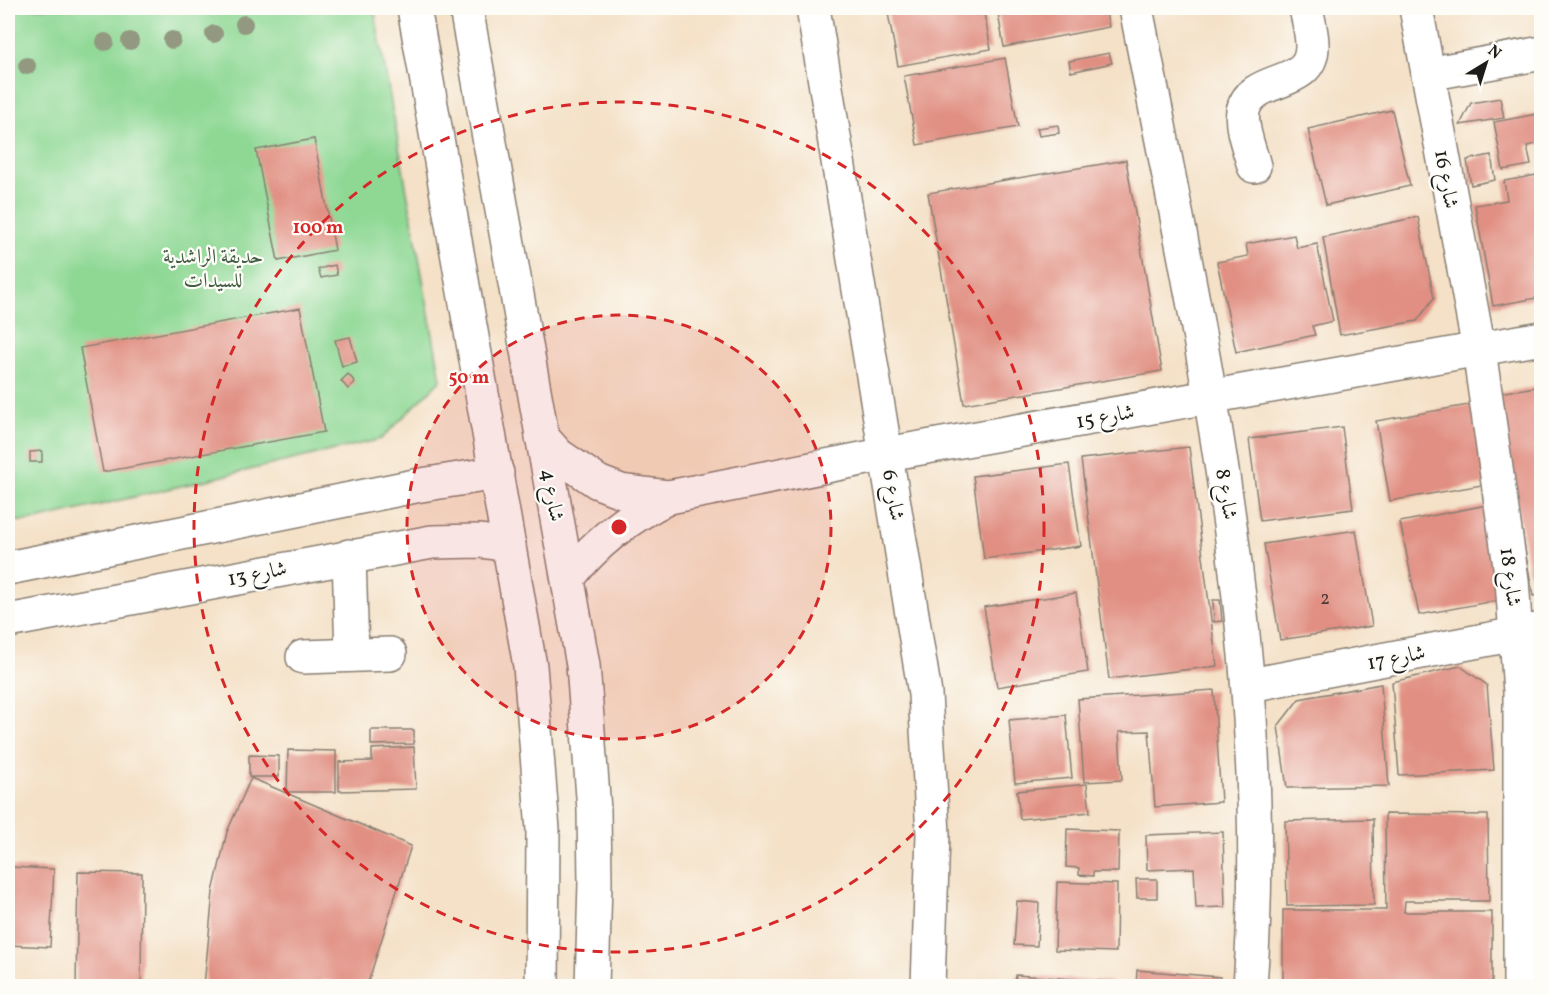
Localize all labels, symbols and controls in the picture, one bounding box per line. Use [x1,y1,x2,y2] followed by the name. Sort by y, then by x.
[1456,33,1516,93] north arrow
[1483,41,1506,65] text: N
[1424,147,1465,211] street label: شارع 16
[293,216,343,241] text: 100 m
[163,243,263,296] park label: حديقة الراشدية للسيدات
[449,366,489,391] text: 50 m
[1074,398,1137,439] street label: شارع 15
[531,467,570,524] street label: شارع 4
[1205,467,1244,522] street label: شارع 8
[872,468,911,523] street label: شارع 6
[609,517,629,537] centre of rings
[1490,546,1528,609] street label: شارع 18
[225,555,290,596] street label: شارع 13
[1320,587,1330,612] house number: 2
[1365,639,1428,680] street label: شارع 17

